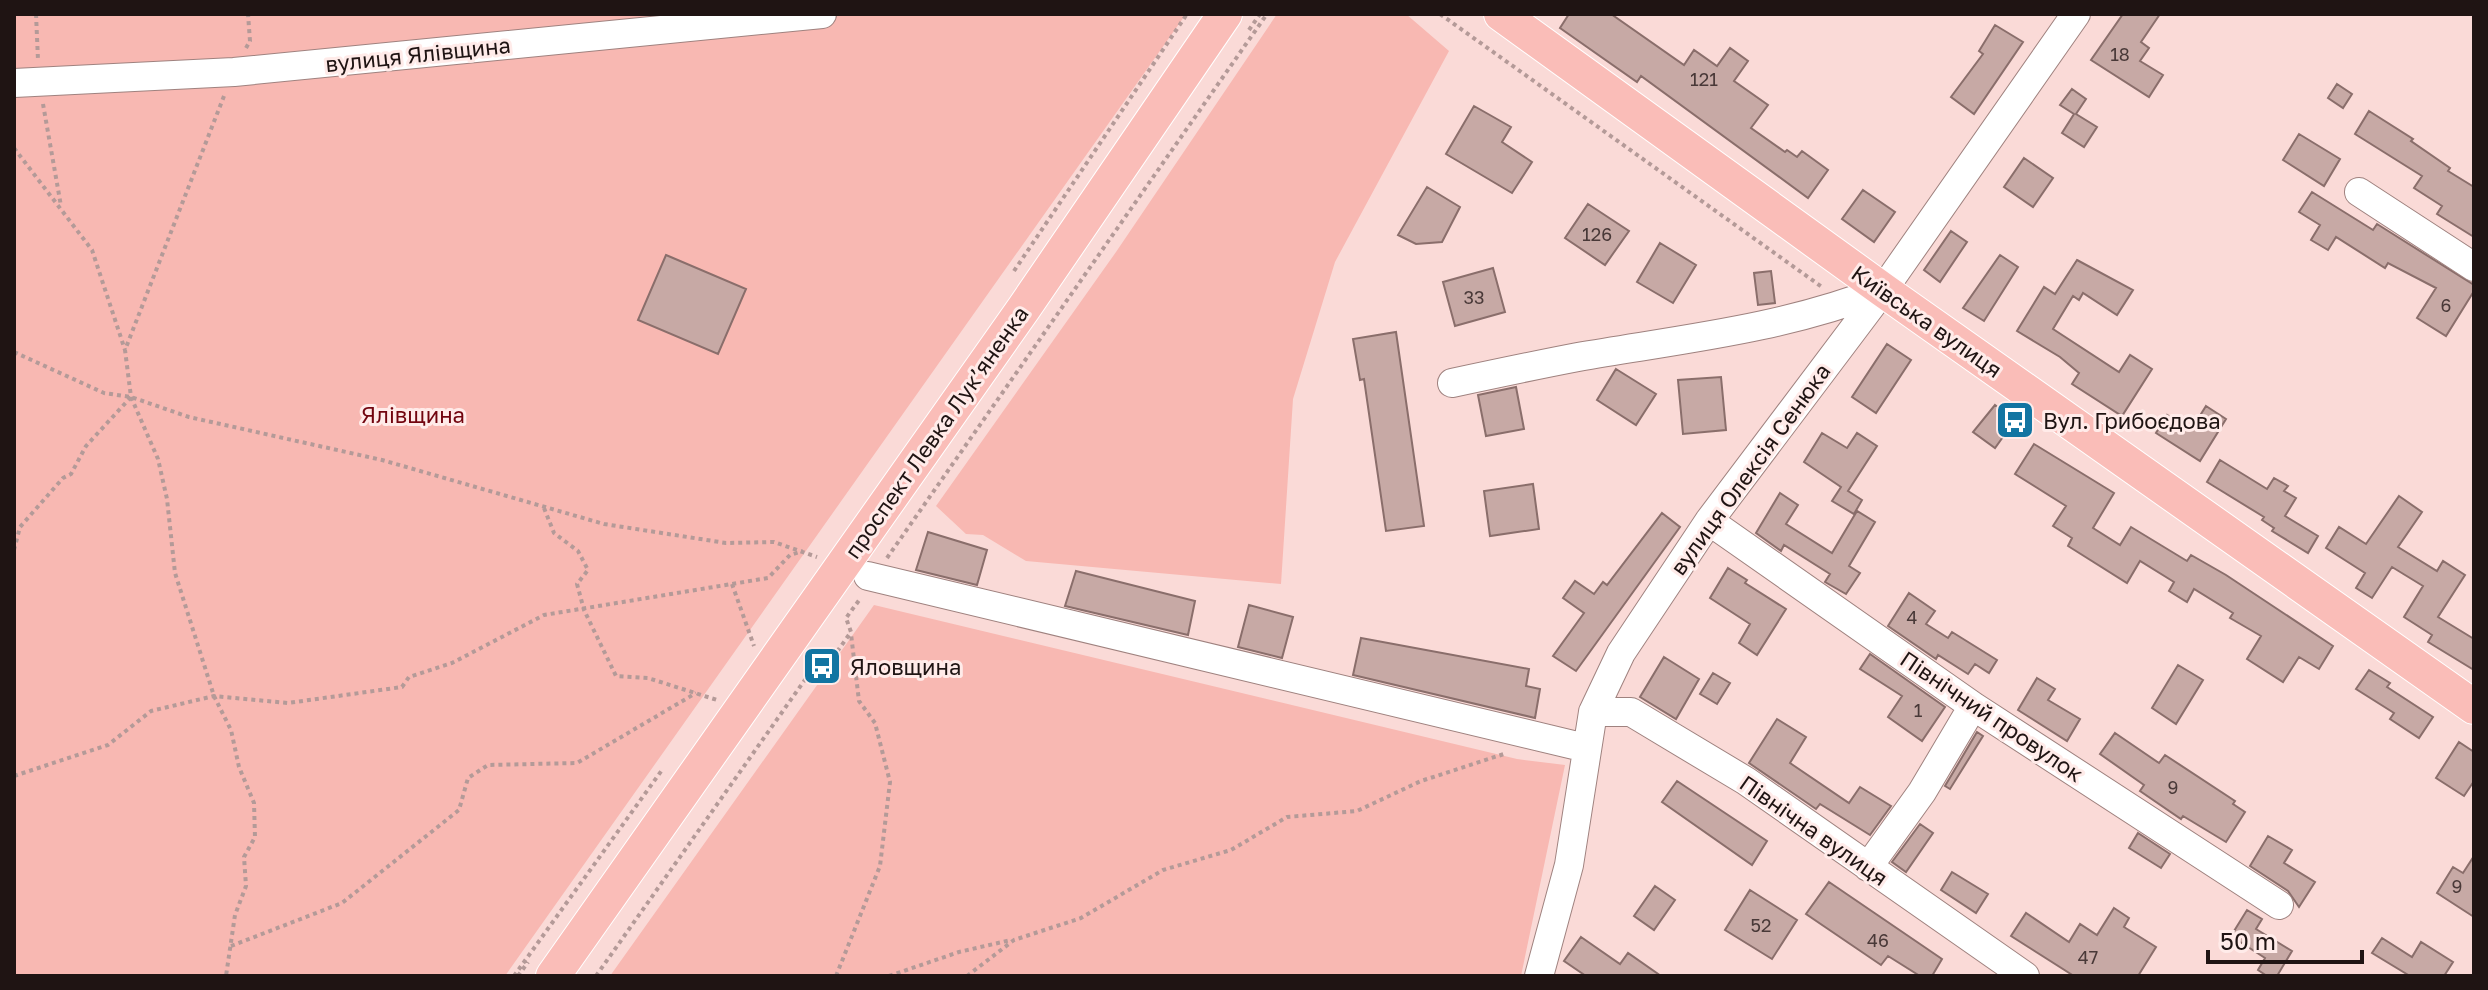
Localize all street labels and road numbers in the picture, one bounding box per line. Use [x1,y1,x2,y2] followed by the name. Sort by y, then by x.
[324,31,512,77] street label: вулиця Ялівщина
[1847,259,2007,383] street label: Київська вулиця
[838,301,1034,563] street label: проспект Левка Лукʼяненка
[1664,358,1836,580] street label: вулиця Олексія Сенюка
[1895,645,2089,787] street label: Північний провулок
[1735,769,1893,891] street label: Північна вулиця

